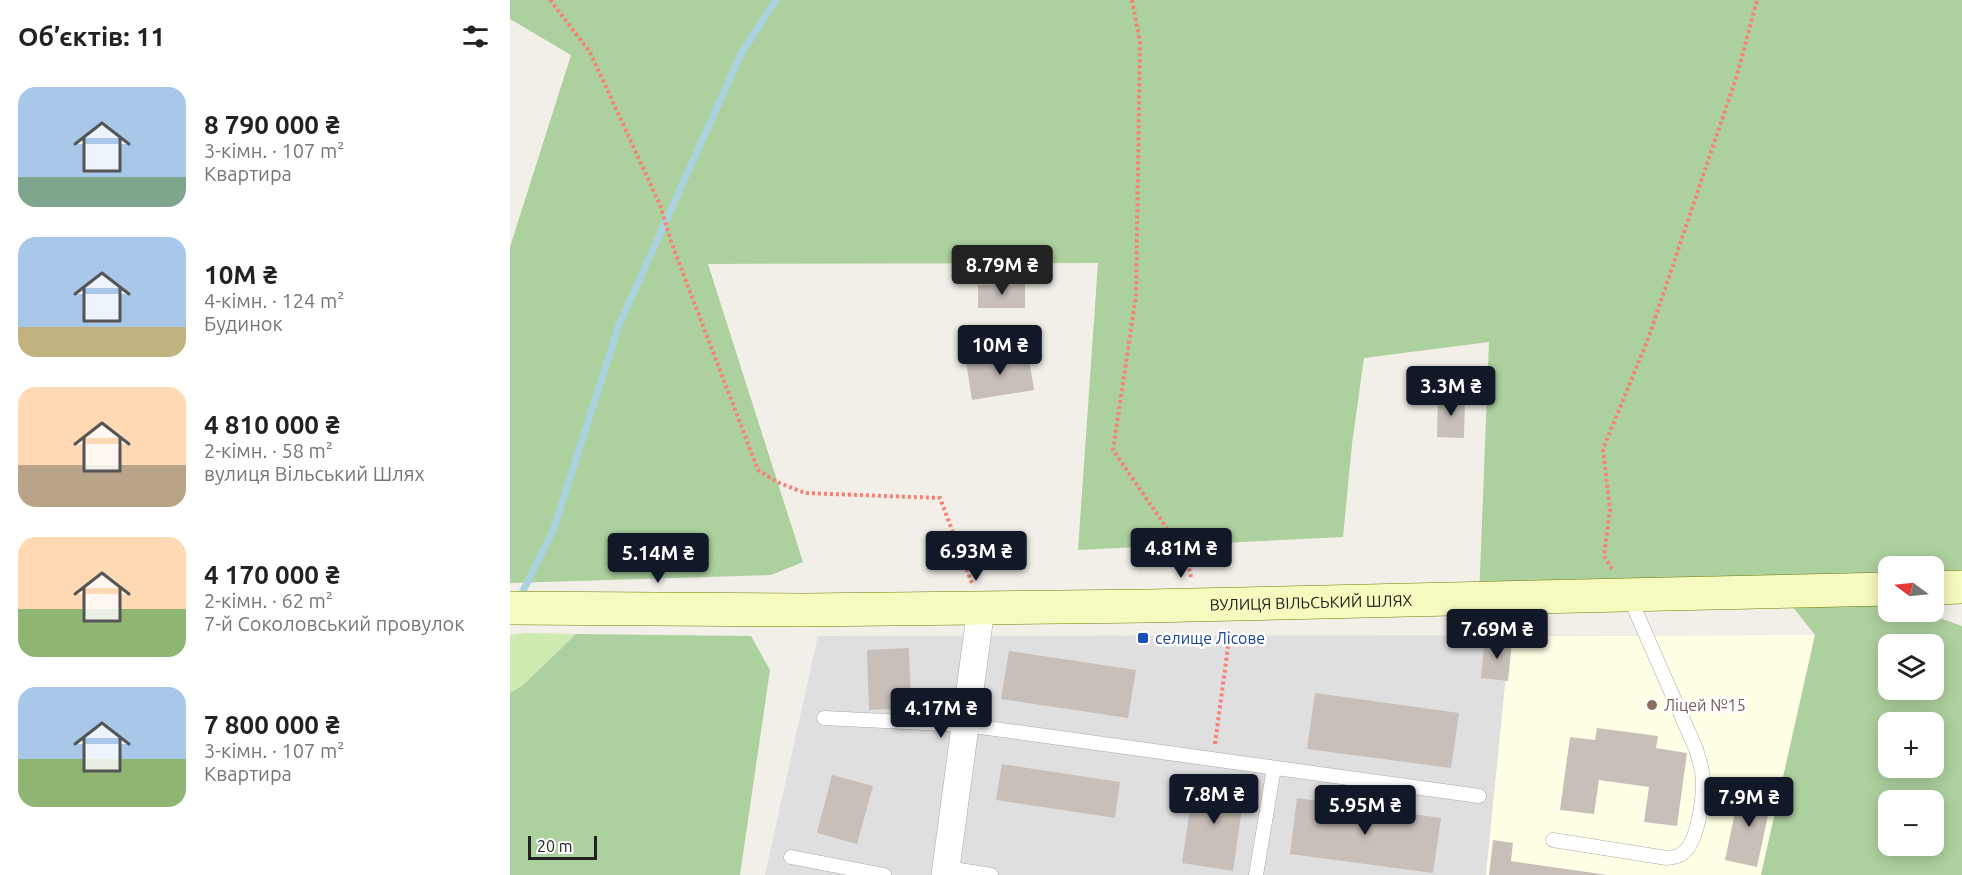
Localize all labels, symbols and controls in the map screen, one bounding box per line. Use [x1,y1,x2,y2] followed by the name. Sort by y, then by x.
[459,20,492,53] icon: filters
[18,22,165,51] text: Об’єктів: 11
[204,110,340,139] text: 8 790 000 ₴
[66,111,138,183] icon: home
[204,139,344,162] text: 3-кімн. · 107 m²
[204,162,292,185] text: Квартира
[947,245,1057,296] pin: 8.79M ₴
[966,253,1038,276] text: 8.79M ₴
[204,260,277,289] text: 10M ₴
[66,261,138,333] icon: home
[204,289,344,312] text: 4-кімн. · 124 m²
[204,312,283,335] text: Будинок
[958,325,1042,376] pin: 10M ₴
[972,333,1028,356] text: 10M ₴
[1402,366,1500,417] pin: 3.3M ₴
[1420,374,1482,397] text: 3.3M ₴
[204,410,340,439] text: 4 810 000 ₴
[66,411,138,483] icon: home
[204,439,333,462] text: 2-кімн. · 58 m²
[204,462,425,485] text: вулиця Вільський Шлях
[1126,528,1236,579] pin: 4.81M ₴
[921,531,1031,582] pin: 6.93M ₴
[603,533,713,584] pin: 5.14M ₴
[1145,536,1217,559] text: 4.81M ₴
[940,539,1012,562] text: 6.93M ₴
[622,541,694,564] text: 5.14M ₴
[1878,556,1944,622] north arrow
[1878,556,1944,856] map controls
[204,560,340,589] text: 4 170 000 ₴
[66,561,138,633] icon: home
[204,589,333,612] text: 2-кімн. · 62 m²
[1209,591,1413,614] street label: ВУЛИЦЯ ВІЛЬСЬКИЙ ШЛЯХ
[1442,609,1552,660] pin: 7.69M ₴
[204,612,465,635] text: 7-й Соколовський провулок
[1461,617,1533,640] text: 7.69M ₴
[1155,629,1265,647] place label: селище Лісове
[1136,631,1150,645] marker: селище Лісове
[1878,634,1944,700] button: layers
[886,688,996,739] pin: 4.17M ₴
[905,696,977,719] text: 4.17M ₴
[1664,696,1746,714] place label: Ліцей №15
[1645,698,1659,712] marker: Ліцей №15
[204,710,340,739] text: 7 800 000 ₴
[66,711,138,783] icon: home
[1878,712,1944,778] button: +
[204,739,344,762] text: 3-кімн. · 107 m²
[204,762,292,785] text: Квартира
[1165,774,1263,825] pin: 7.8M ₴
[1700,777,1798,828] pin: 7.9M ₴
[1183,782,1245,805] text: 7.8M ₴
[1310,785,1420,836] pin: 5.95M ₴
[1718,785,1780,808] text: 7.9M ₴
[1878,790,1944,856] button: −
[1329,793,1401,816] text: 5.95M ₴
[528,833,597,860] scale bar
[537,837,573,855] text: 20 m

